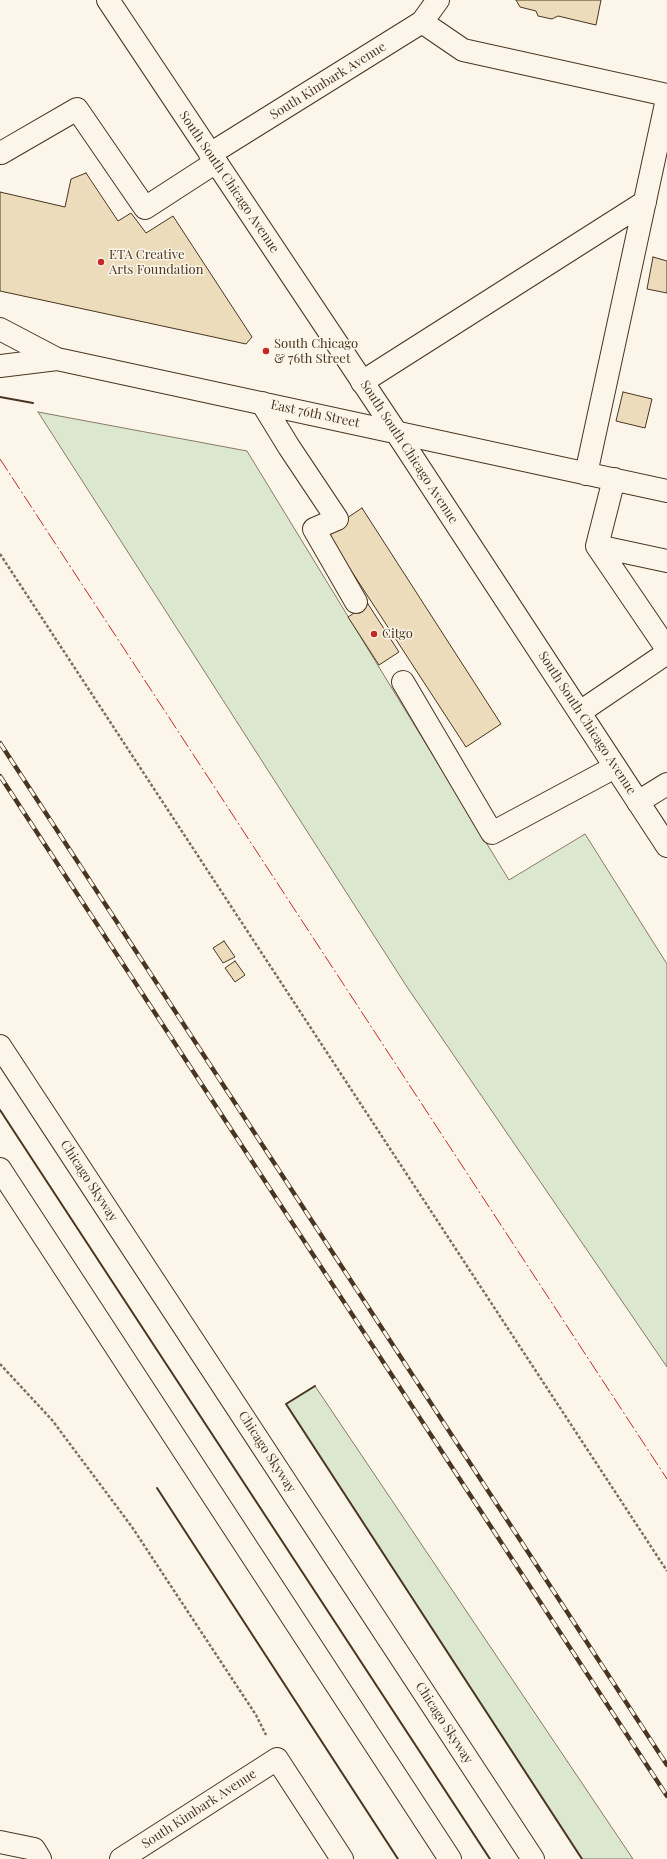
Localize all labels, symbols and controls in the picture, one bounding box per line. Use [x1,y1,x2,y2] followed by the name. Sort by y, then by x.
[267,39,389,123] street label: South Kimbark Avenue
[176,108,282,256] street label: South South Chicago Avenue
[109,247,203,278] place label: ETA Creative Arts Foundation
[96,257,106,267] marker: ETA Creative Arts Foundation
[274,336,358,367] place label: South Chicago & 76th Street
[261,346,271,356] marker: South Chicago & 76th Street
[357,377,461,527] street label: South South Chicago Avenue
[269,397,361,431] street label: East 76th Street
[382,626,413,642] place label: Citgo
[369,629,379,639] marker: Citgo
[535,648,639,798] street label: South South Chicago Avenue
[57,1137,121,1225] street label: Chicago Skyway
[235,1408,299,1496] street label: Chicago Skyway
[412,1679,476,1767] street label: Chicago Skyway
[139,1766,259,1852] street label: South Kimbark Avenue

